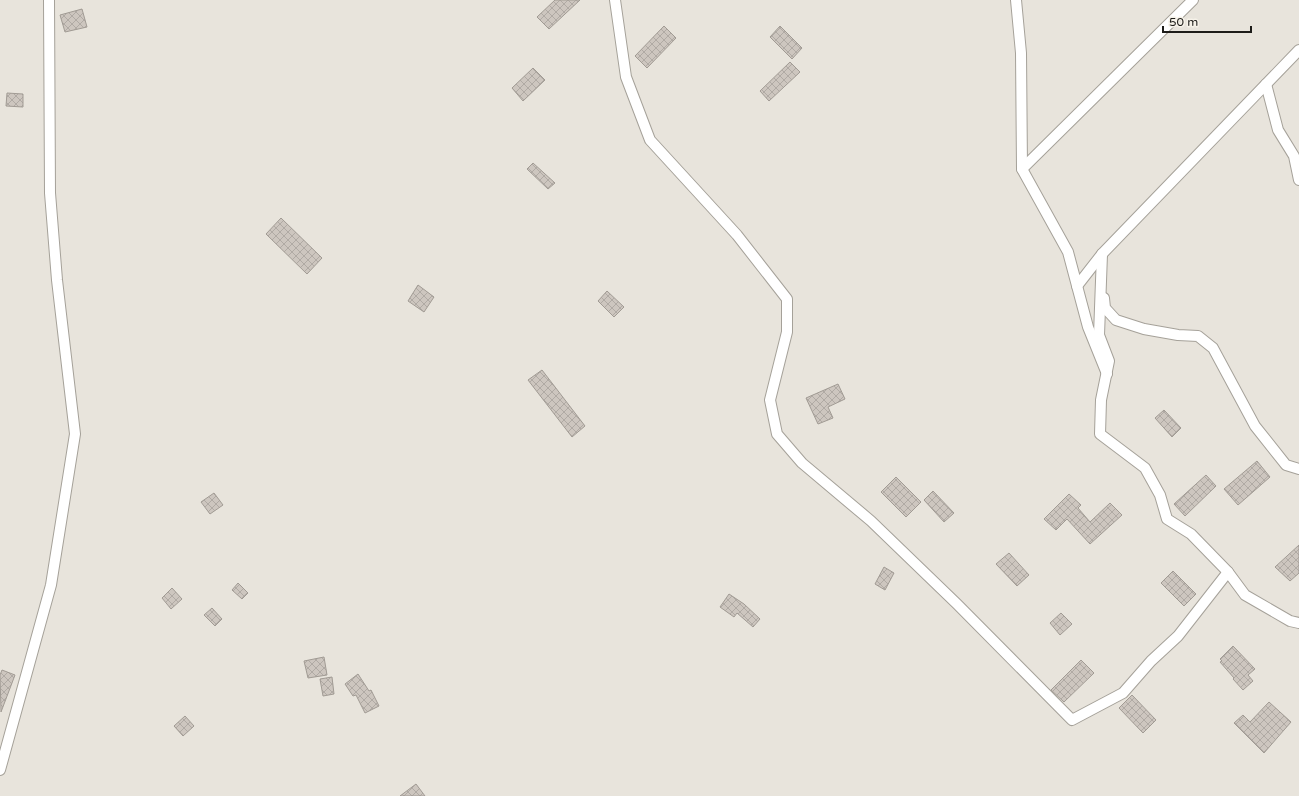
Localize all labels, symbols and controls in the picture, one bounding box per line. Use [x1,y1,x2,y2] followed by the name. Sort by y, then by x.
[1163,8,1251,34] scale bar
[1169,15,1198,29] text: 50 m

